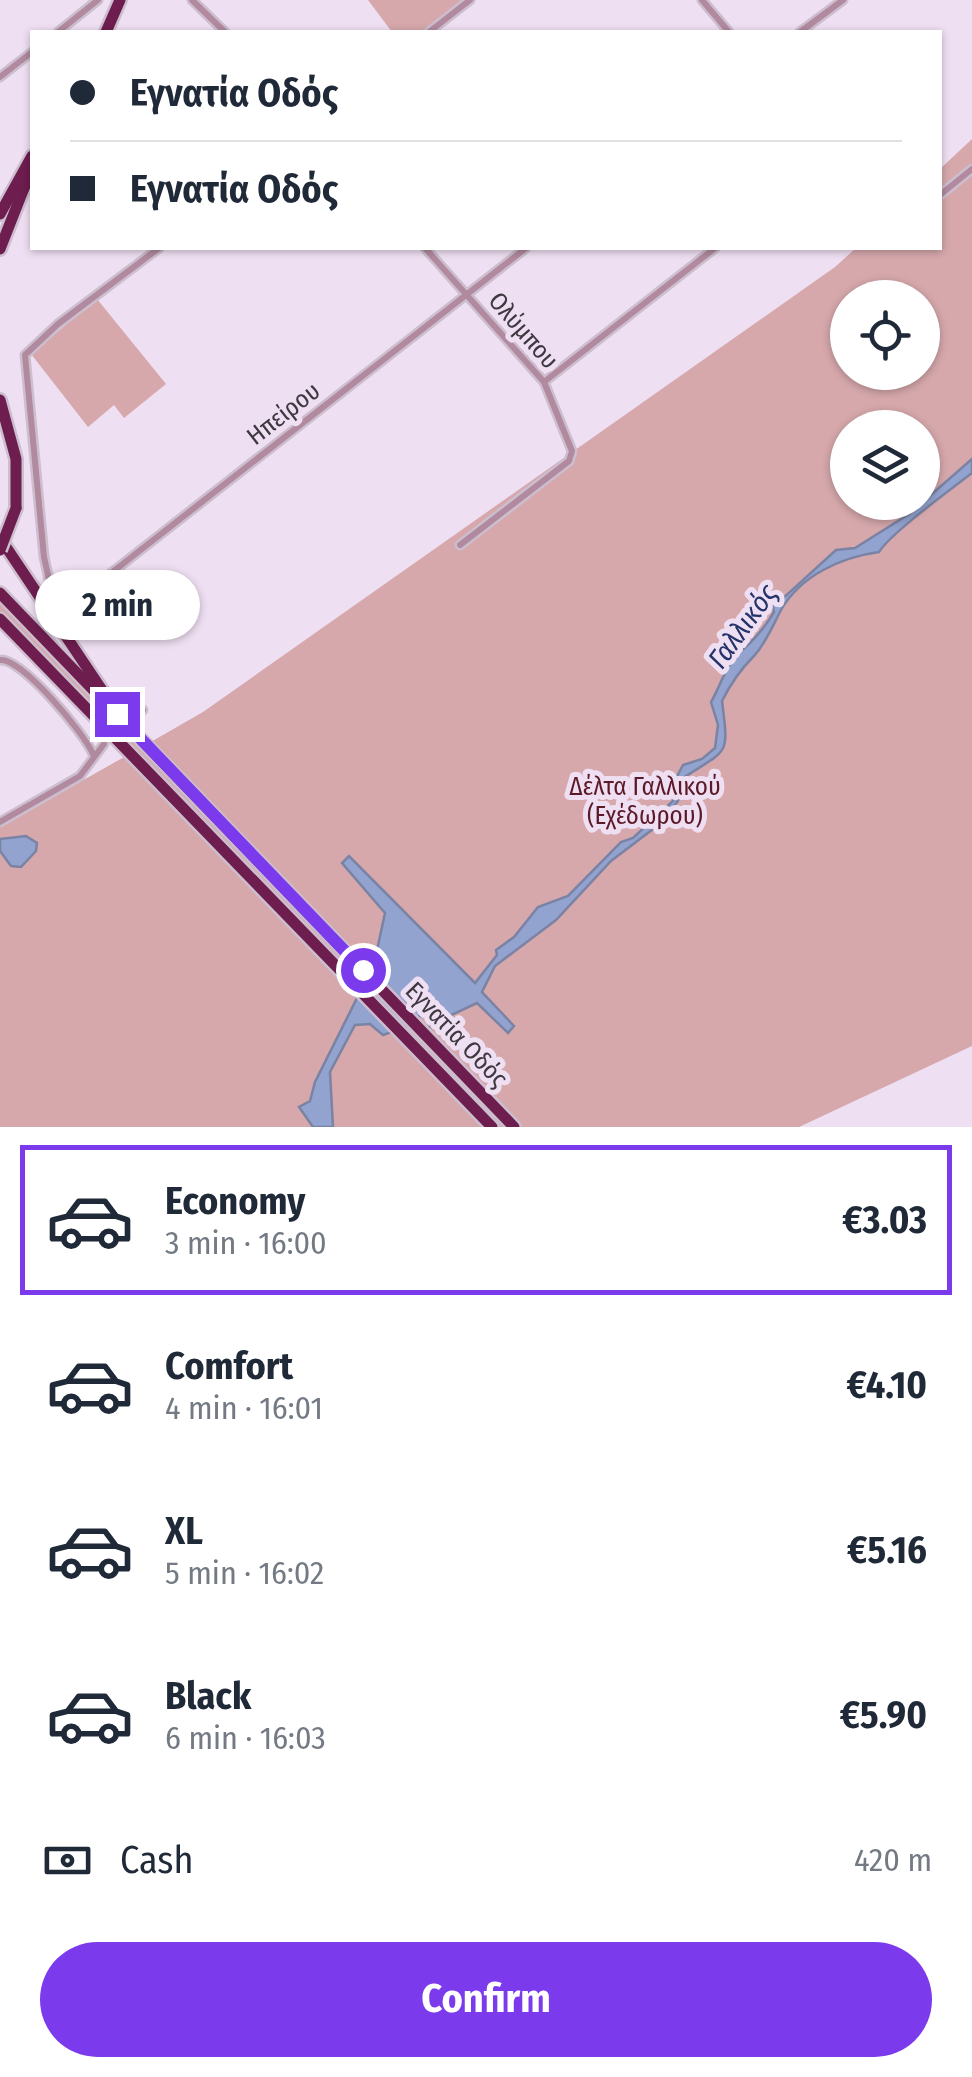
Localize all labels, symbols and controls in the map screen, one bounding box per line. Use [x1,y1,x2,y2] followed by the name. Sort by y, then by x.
[130,70,338,116] text: Εγνατία Οδός
[130,166,338,212] text: Εγνατία Οδός
[830,280,940,520] map controls
[830,280,940,390] button: locate
[482,286,565,375] street label: Ολύμπου
[241,376,326,452] street label: Ηπείρου
[830,410,940,520] button: layers
[34,569,200,639] callout: 2 min
[701,577,785,675] water label: Γαλλικός
[82,586,153,624] text: 2 min
[95,692,140,737] route end
[569,772,721,831] park label: Δέλτα Γαλλικού (Εχέδωρου)
[341,948,386,993] route start
[399,976,514,1094] street label: Εγνατία Οδός
[45,1175,135,1265] icon: car
[165,1178,305,1224] text: Economy
[842,1197,927,1243] text: €3.03
[165,1224,327,1262] text: 3 min · 16:00
[45,1340,135,1430] icon: car
[165,1343,293,1389] text: Comfort
[847,1362,927,1408] text: €4.10
[165,1389,323,1427] text: 4 min · 16:01
[45,1505,135,1595] icon: car
[165,1508,203,1554] text: XL
[847,1527,927,1573] text: €5.16
[165,1554,324,1592] text: 5 min · 16:02
[45,1670,135,1760] icon: car
[165,1673,251,1719] text: Black
[840,1692,927,1738] text: €5.90
[165,1719,326,1757] text: 6 min · 16:03
[40,1833,95,1888] icon: cash
[120,1837,194,1883] text: Cash
[854,1841,932,1879] text: 420 m
[40,1942,932,2057] button: Confirm

